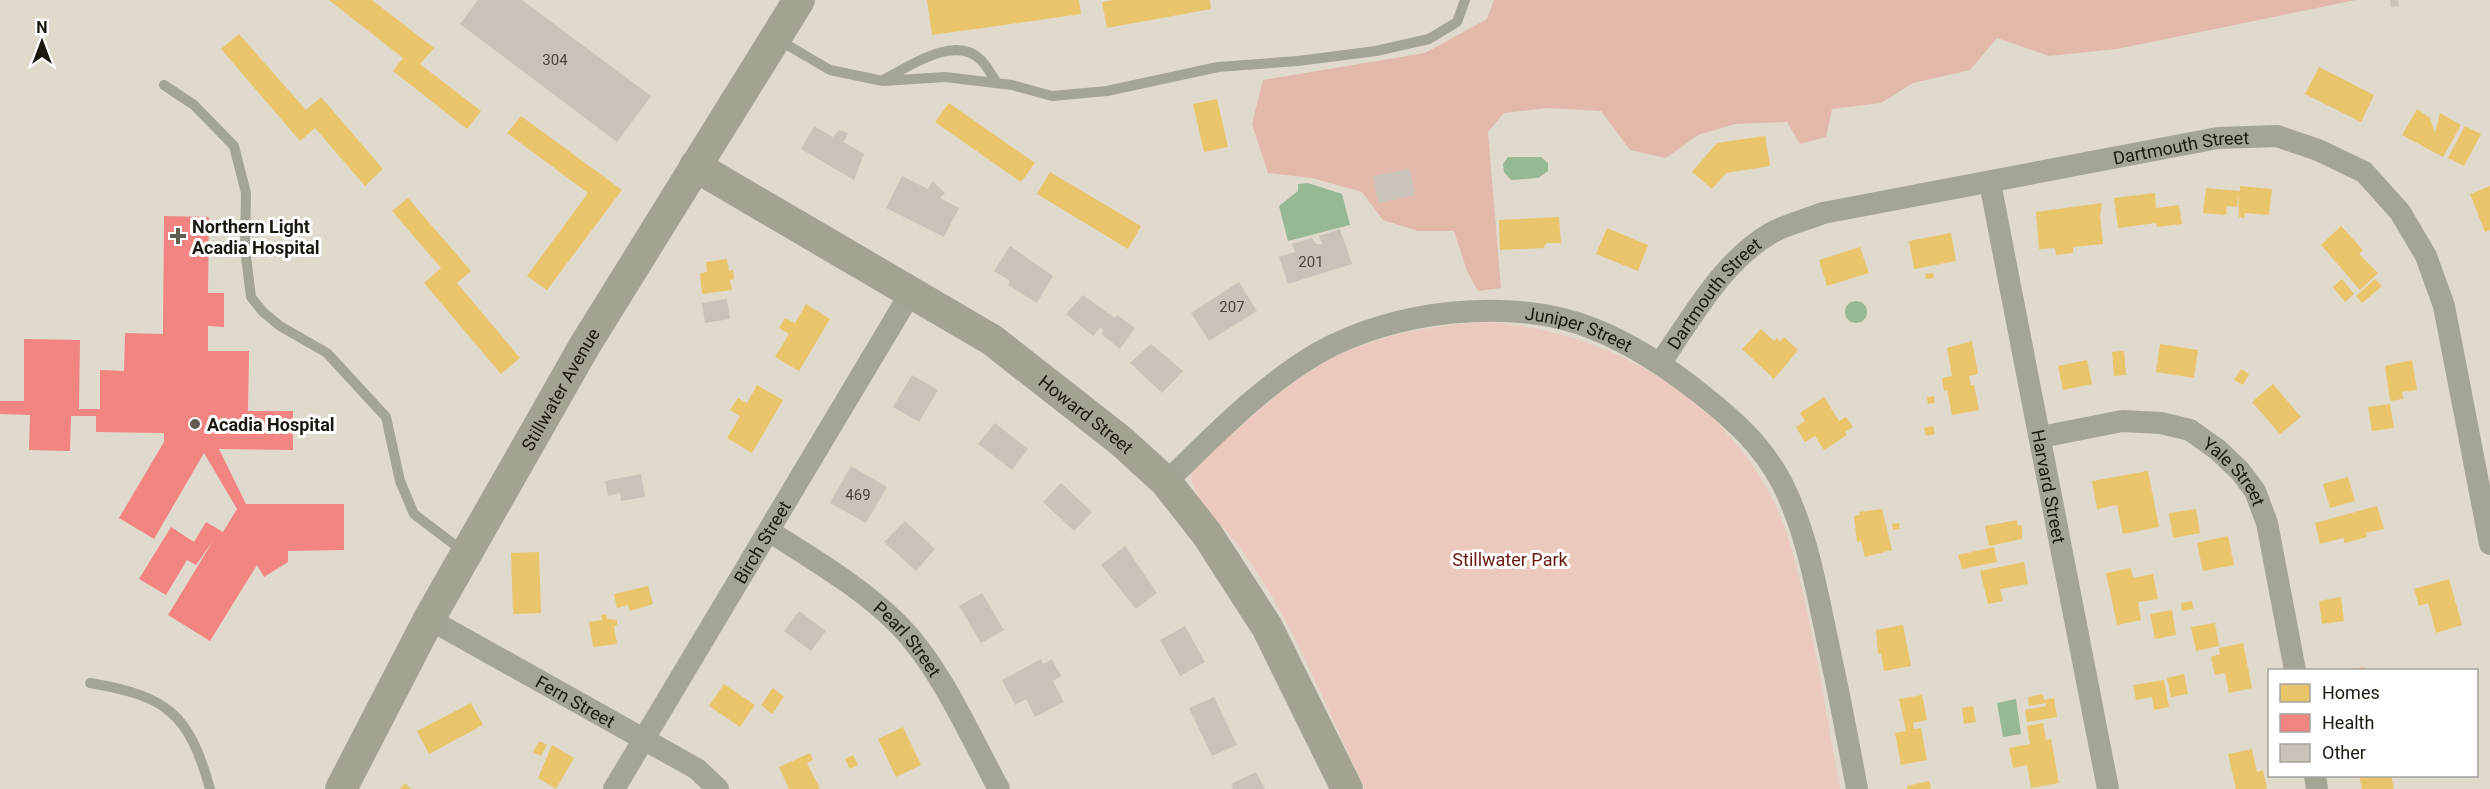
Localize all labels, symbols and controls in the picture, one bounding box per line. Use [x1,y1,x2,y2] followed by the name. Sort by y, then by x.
[12,12,72,72] north arrow
[36,18,48,37] text: N
[542,51,568,69] house number: 304
[2111,126,2250,168] street label: Dartmouth Street
[192,216,320,258] place label: Northern Light Acadia Hospital
[169,227,187,245] marker: Northern Light Acadia Hospital
[1662,233,1765,353] street label: Dartmouth Street
[1298,253,1324,271] house number: 201
[1219,298,1245,316] house number: 207
[1524,302,1636,356] street label: Juniper Street
[517,324,604,454] street label: Stillwater Avenue
[1035,370,1138,458] street label: Howard Street
[207,414,335,435] place label: Acadia Hospital
[188,417,202,431] marker: Acadia Hospital
[2028,428,2070,545] street label: Harvard Street
[2199,432,2270,509] street label: Yale Street
[845,486,871,504] house number: 469
[729,496,795,587] street label: Birch Street
[1452,549,1569,570] park label: Stillwater Park
[870,597,946,680] street label: Pearl Street
[2268,669,2478,777] legend
[532,671,619,732] street label: Fern Street
[2322,682,2380,703] text: Homes
[2322,712,2374,733] text: Health
[2322,742,2366,763] text: Other

